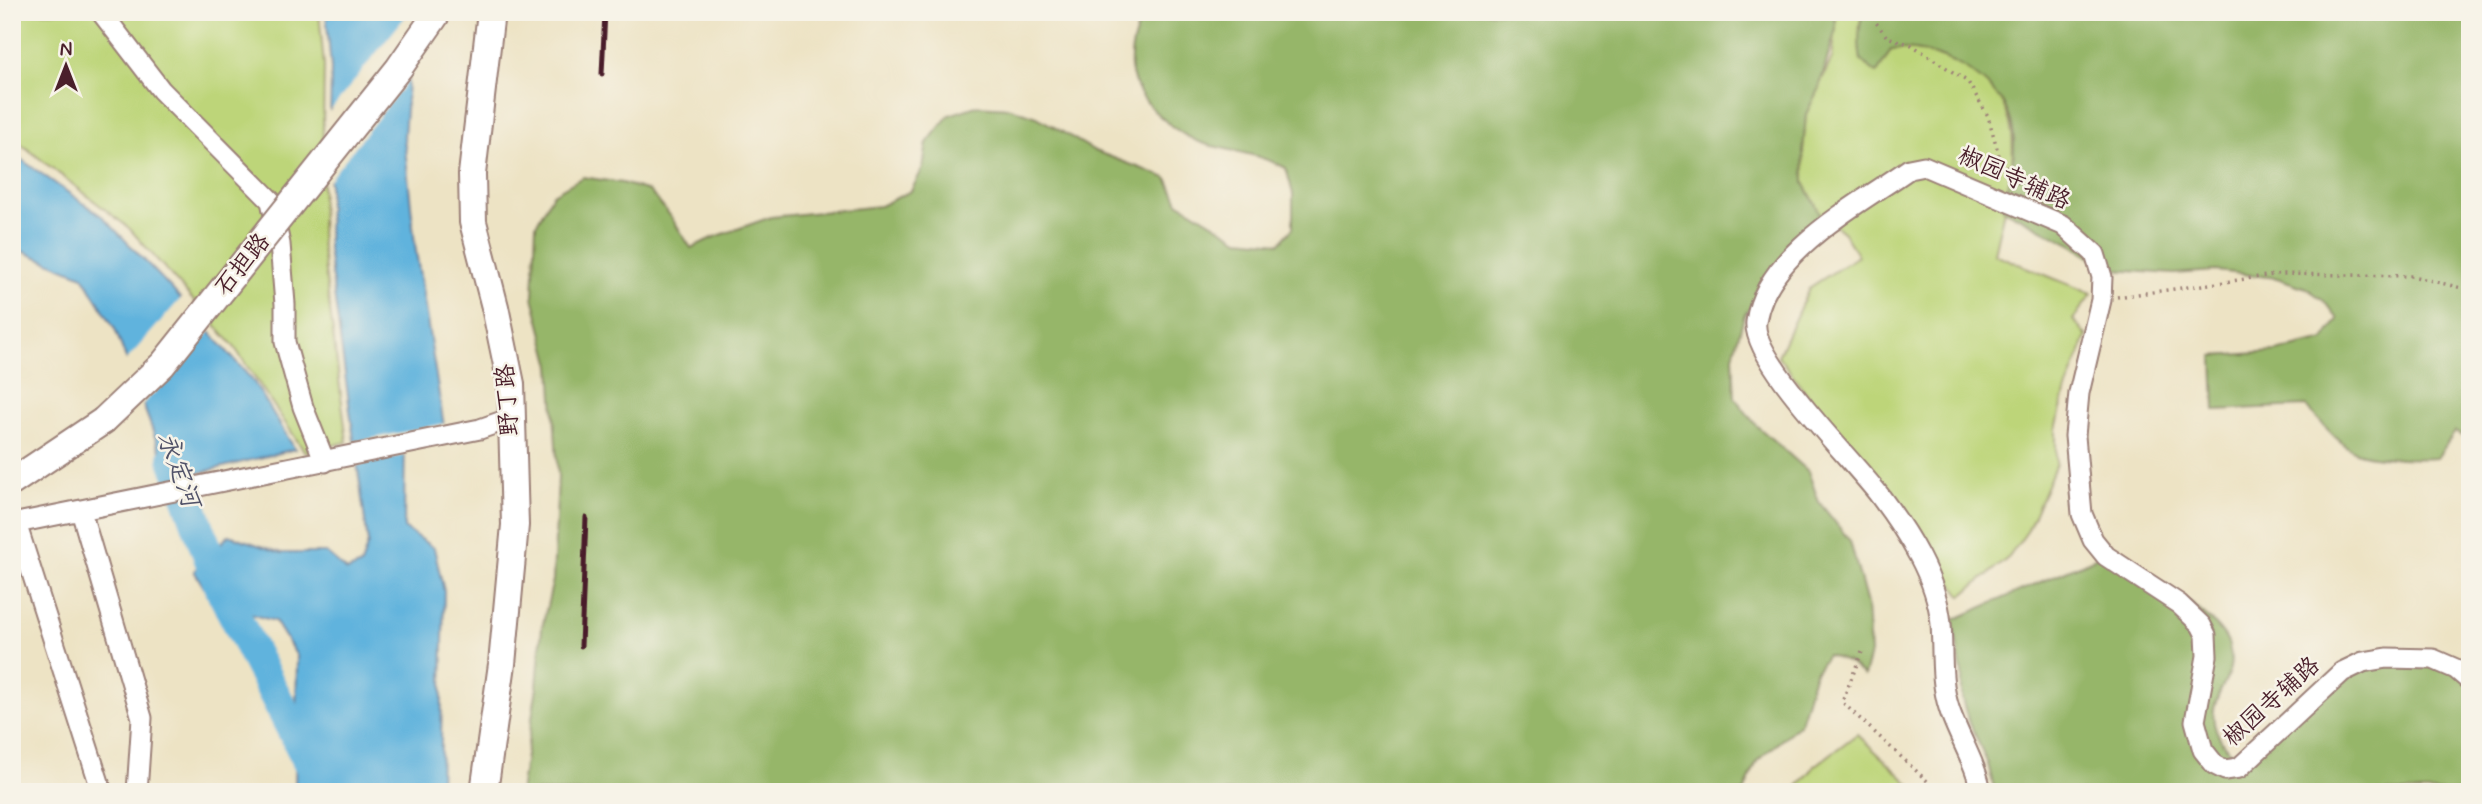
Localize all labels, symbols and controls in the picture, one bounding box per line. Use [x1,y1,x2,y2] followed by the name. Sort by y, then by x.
[32,32,102,102] north arrow
[60,38,72,63] text: N
[1953,140,2075,218] street label: 椒园寺辅路
[208,227,278,303] street label: 石担路
[490,363,526,437] street label: 野丁路
[149,428,209,516] water label: 永定河
[2217,650,2327,754] street label: 椒园寺辅路

